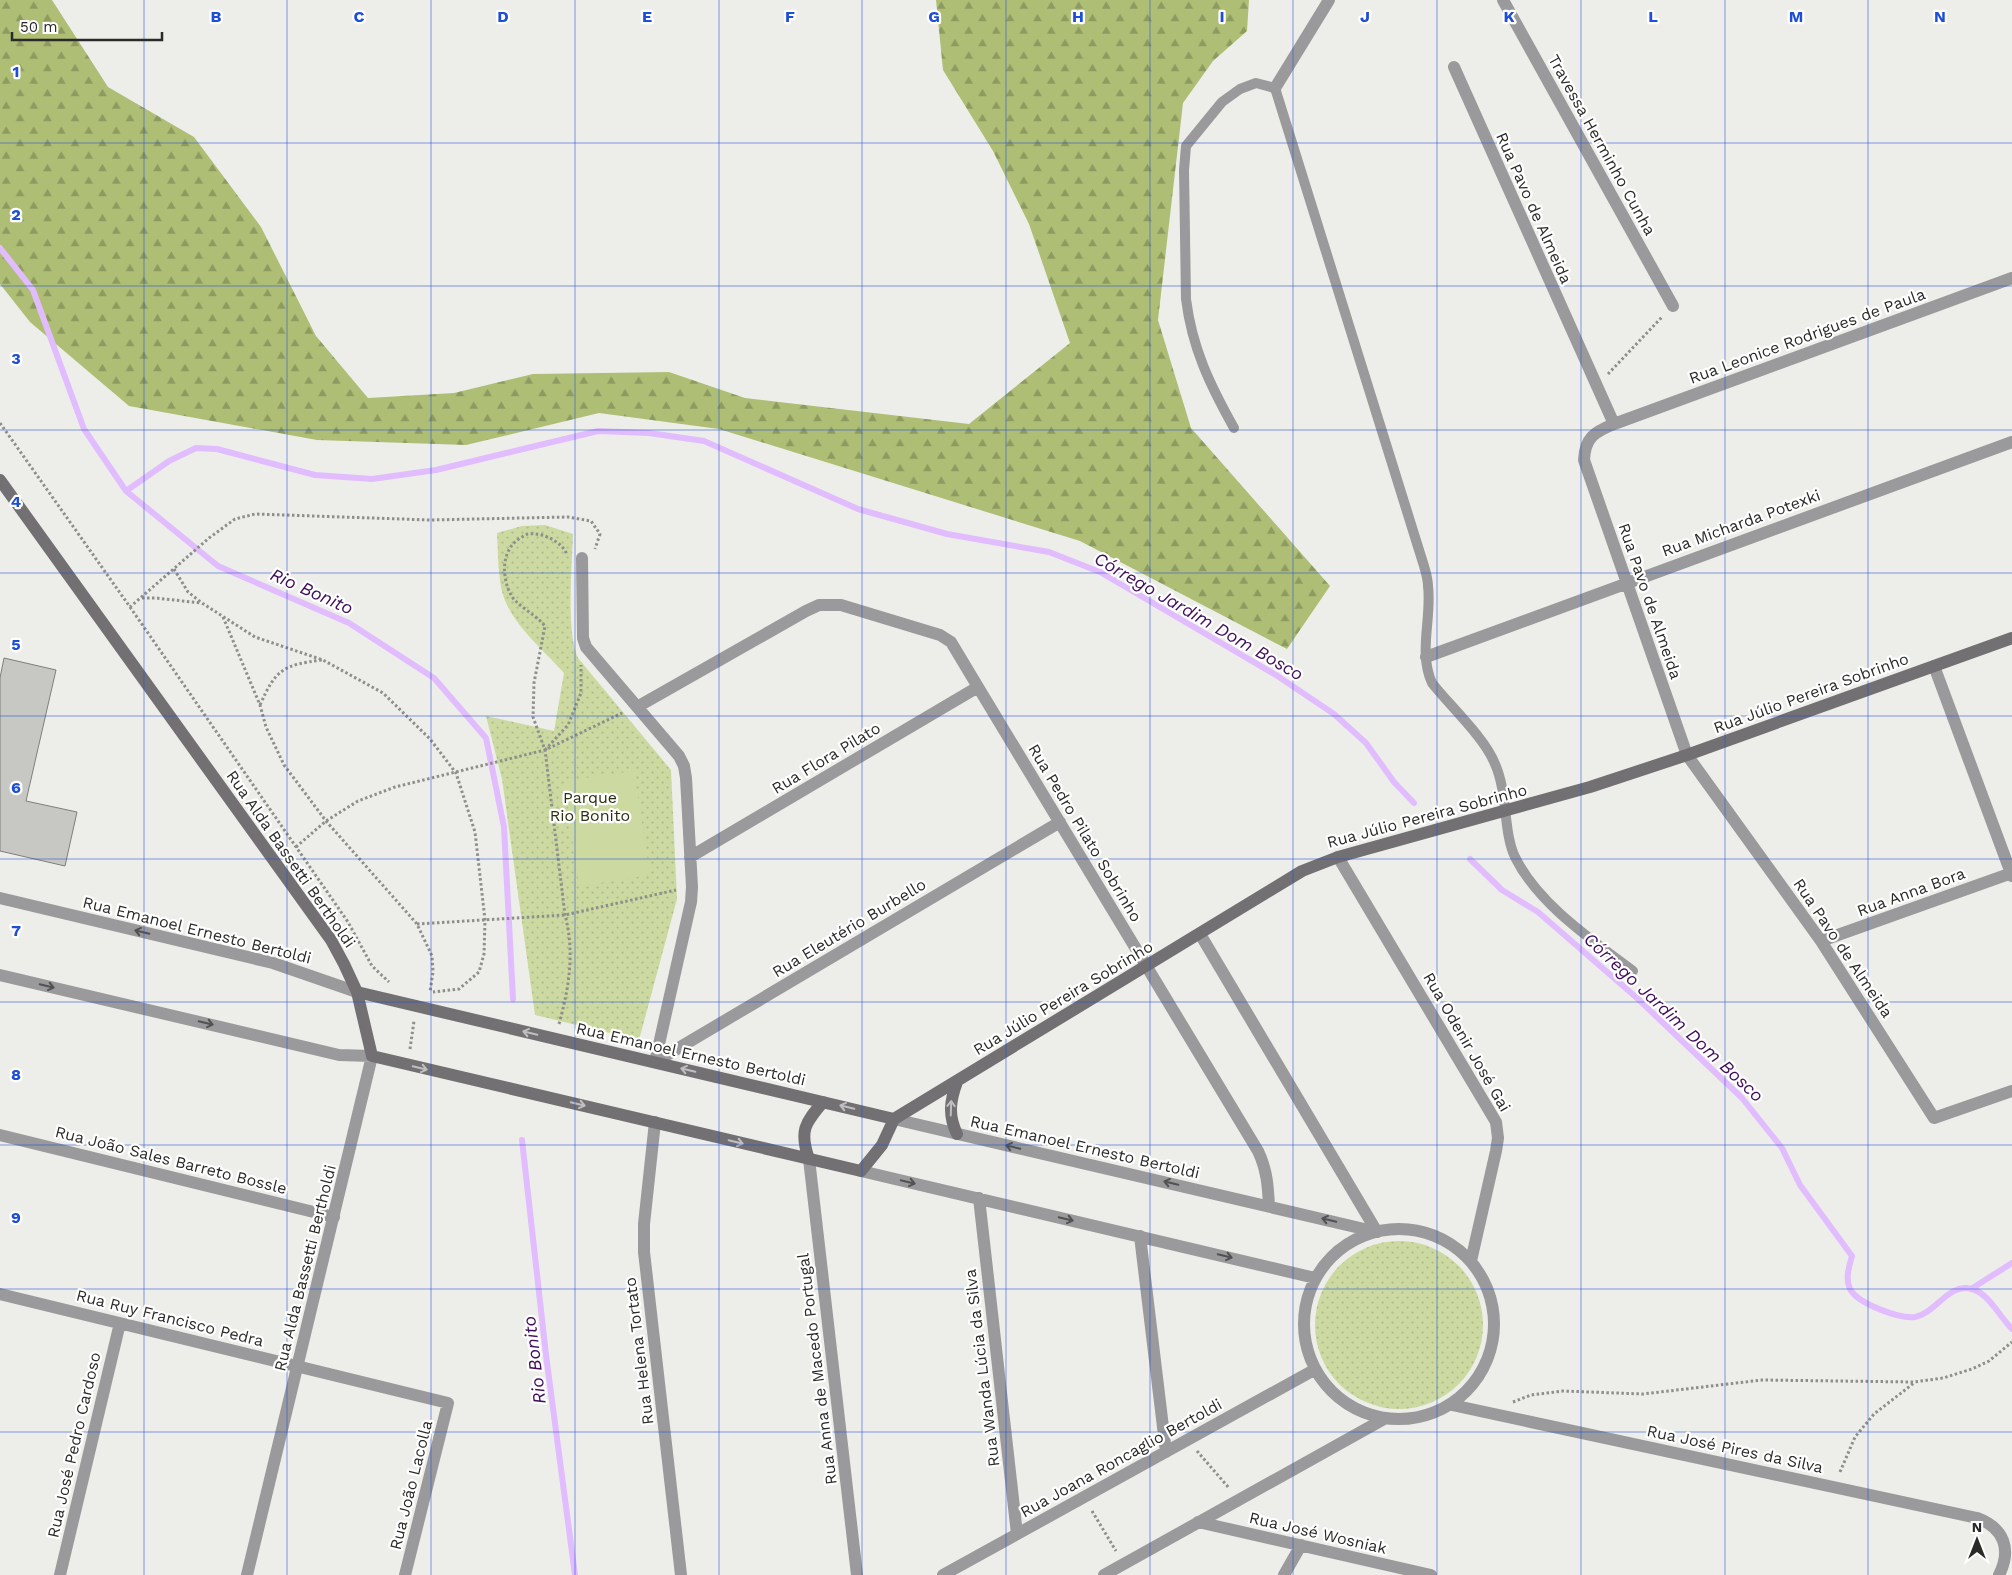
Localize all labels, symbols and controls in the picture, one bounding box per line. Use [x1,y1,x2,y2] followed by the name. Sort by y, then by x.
[211,7,222,26] text: B
[354,7,365,26] text: C
[497,7,509,26] text: D
[642,7,652,26] text: E
[785,7,795,26] text: F
[928,7,940,26] text: G
[1072,7,1084,26] text: H
[1219,7,1225,26] text: I
[1360,7,1370,26] text: J
[1503,7,1515,26] text: K
[1648,7,1658,26] text: L
[1789,7,1803,26] text: M
[1934,7,1946,26] text: N
[12,10,162,42] scale bar
[20,18,57,36] text: 50 m
[1544,51,1660,239] street label: Travessa Herminho Cunha
[13,62,19,81] text: 1
[1492,129,1576,287] street label: Rua Pavo de Almeida
[11,205,21,224] text: 2
[1686,284,1928,388] street label: Rua Leonice Rodrigues de Paula
[11,349,21,368] text: 3
[1659,485,1823,561] street label: Rua Micharda Potexki
[11,492,21,511] text: 4
[1614,520,1686,682] street label: Rua Pavo de Almeida
[1091,547,1307,685] water label: Córrego Jardim Dom Bosco
[267,563,357,619] water label: Rio Bonito
[11,635,21,654] text: 5
[1711,649,1911,737] street label: Rua Júlio Pereira Sobrinho
[768,718,884,798] street label: Rua Flora Pilato
[1024,741,1146,925] street label: Rua Pedro Pilato Sobrinho
[222,767,360,951] street label: Rua Alda Bassetti Bertholdi
[11,778,21,797] text: 6
[1325,780,1529,852] street label: Rua Júlio Pereira Sobrinho
[550,788,630,825] park label: Parque Rio Bonito
[1854,864,1968,920] street label: Rua Anna Bora
[769,875,929,981] street label: Rua Eleutério Burbello
[1789,875,1897,1021] street label: Rua Pavo de Almeida
[81,892,313,968] street label: Rua Emanoel Ernesto Bertoldi
[11,921,21,940] text: 7
[134,927,150,936] one-way arrow
[1580,928,1768,1106] water label: Córrego Jardim Dom Bosco
[970,937,1156,1059] street label: Rua Júlio Pereira Sobrinho
[1419,969,1515,1115] street label: Rua Odenir José Gai
[39,982,55,991] one-way arrow
[574,1018,808,1090] street label: Rua Emanoel Ernesto Bertoldi
[197,1019,213,1028] one-way arrow
[523,1028,539,1037] one-way arrow
[411,1064,427,1073] one-way arrow
[11,1065,21,1084] text: 8
[681,1065,697,1074] one-way arrow
[570,1100,586,1109] one-way arrow
[946,1100,955,1116] one-way arrow
[839,1102,855,1111] one-way arrow
[968,1111,1202,1183] street label: Rua Emanoel Ernesto Bertoldi
[53,1122,289,1198] street label: Rua João Sales Barreto Bossle
[728,1138,744,1147] one-way arrow
[1005,1141,1021,1151] one-way arrow
[270,1163,340,1373] street label: Rua Alda Bassetti Bertholdi
[900,1178,916,1187] one-way arrow
[1163,1178,1179,1187] one-way arrow
[11,1208,21,1227] text: 9
[1058,1215,1074,1224] one-way arrow
[1322,1215,1338,1224] one-way arrow
[793,1252,841,1486] street label: Rua Anna de Macedo Portugal
[1216,1252,1232,1261] one-way arrow
[960,1268,1004,1468] street label: Rua Wanda Lúcia da Silva
[621,1276,657,1426] street label: Rua Helena Tortato
[74,1286,266,1350] street label: Rua Ruy Francisco Pedra
[518,1315,550,1405] water label: Rio Bonito
[43,1350,105,1540] street label: Rua José Pedro Cardoso
[1017,1395,1225,1521] street label: Rua Joana Roncaglio Bertoldi
[386,1418,436,1552] street label: Rua João Lacolla
[1645,1421,1825,1477] street label: Rua José Pires da Silva
[1247,1508,1389,1558] street label: Rua José Wosniak
[1952,1515,2002,1565] north arrow
[1972,1519,1982,1535] text: N

